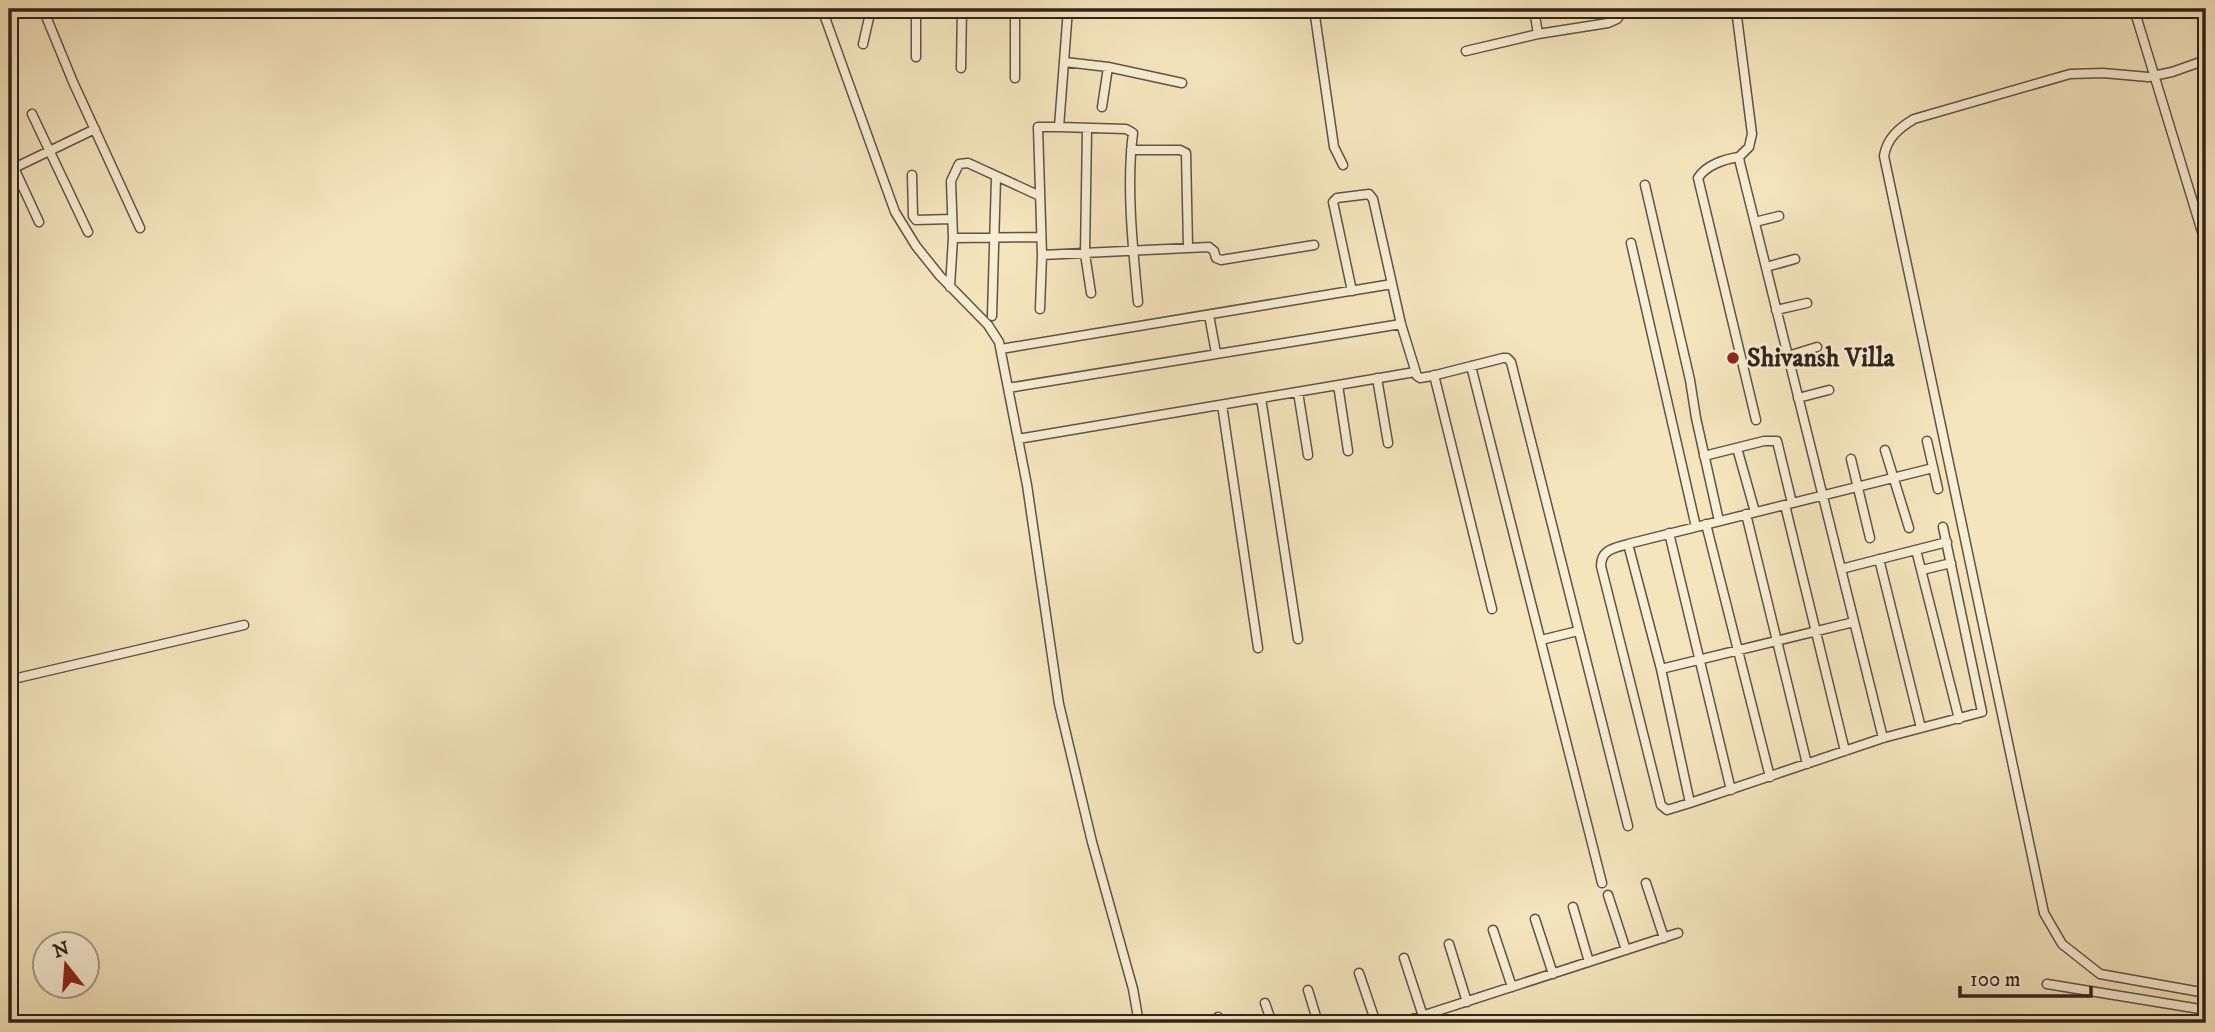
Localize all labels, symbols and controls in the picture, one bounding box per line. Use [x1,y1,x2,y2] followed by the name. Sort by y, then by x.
[1747,342,1896,375] place label: Shivansh Villa
[1725,350,1741,366] marker: Shivansh Villa
[32,930,102,1000] north arrow
[51,937,73,963] text: N
[1960,955,2091,999] scale bar
[1970,967,2021,993] text: 100 m

